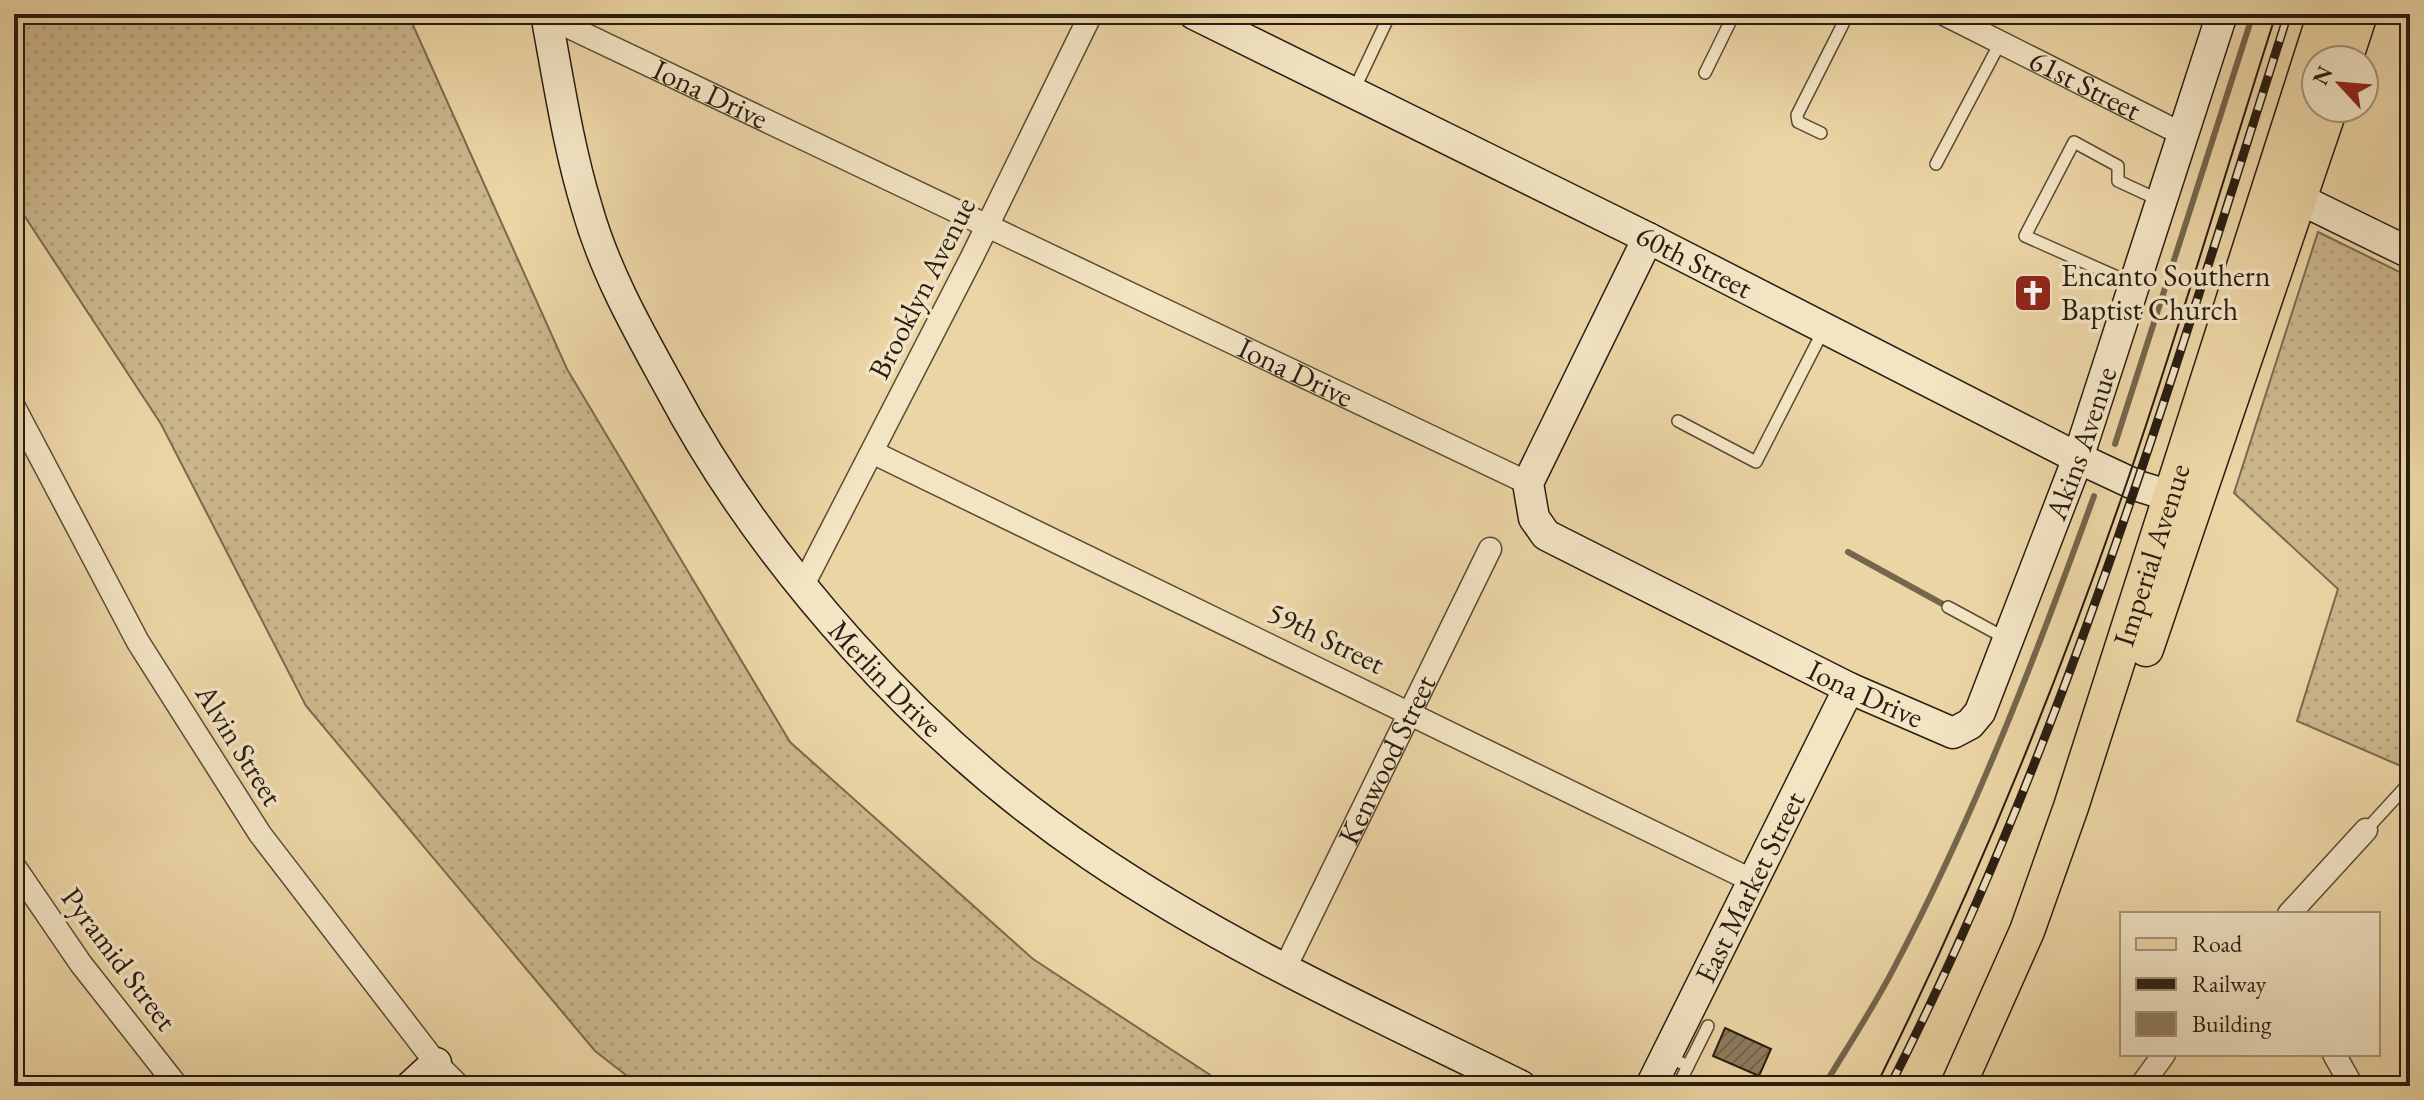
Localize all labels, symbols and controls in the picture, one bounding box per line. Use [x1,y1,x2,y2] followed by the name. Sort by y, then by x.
[2023,40,2148,129] street label: 61st Street
[2300,44,2380,124] north arrow
[647,50,774,138] street label: Iona Drive
[2306,61,2339,90] text: N
[859,190,984,385] street label: Brooklyn Avenue
[1630,215,1760,307] street label: 60th Street
[2061,256,2271,329] place label: Encanto Southern Baptist Church
[2012,272,2054,314] church icon: Encanto Southern Baptist Church
[1232,328,1360,416] street label: Iona Drive
[2036,362,2125,526] street label: Akins Avenue
[2104,459,2199,651] street label: Imperial Avenue
[1261,592,1392,683] street label: 59th Street
[820,611,951,745] street label: Merlin Drive
[1801,650,1929,737] street label: Iona Drive
[1328,668,1445,851] street label: Kenwood Street
[186,676,292,813] street label: Alvin Street
[1685,784,1814,989] street label: East Market Street
[53,879,186,1039] street label: Pyramid Street
[2120,912,2380,1056] legend
[2192,928,2243,959] text: Road
[2192,968,2267,999] text: Railway
[2192,1008,2272,1039] text: Building

